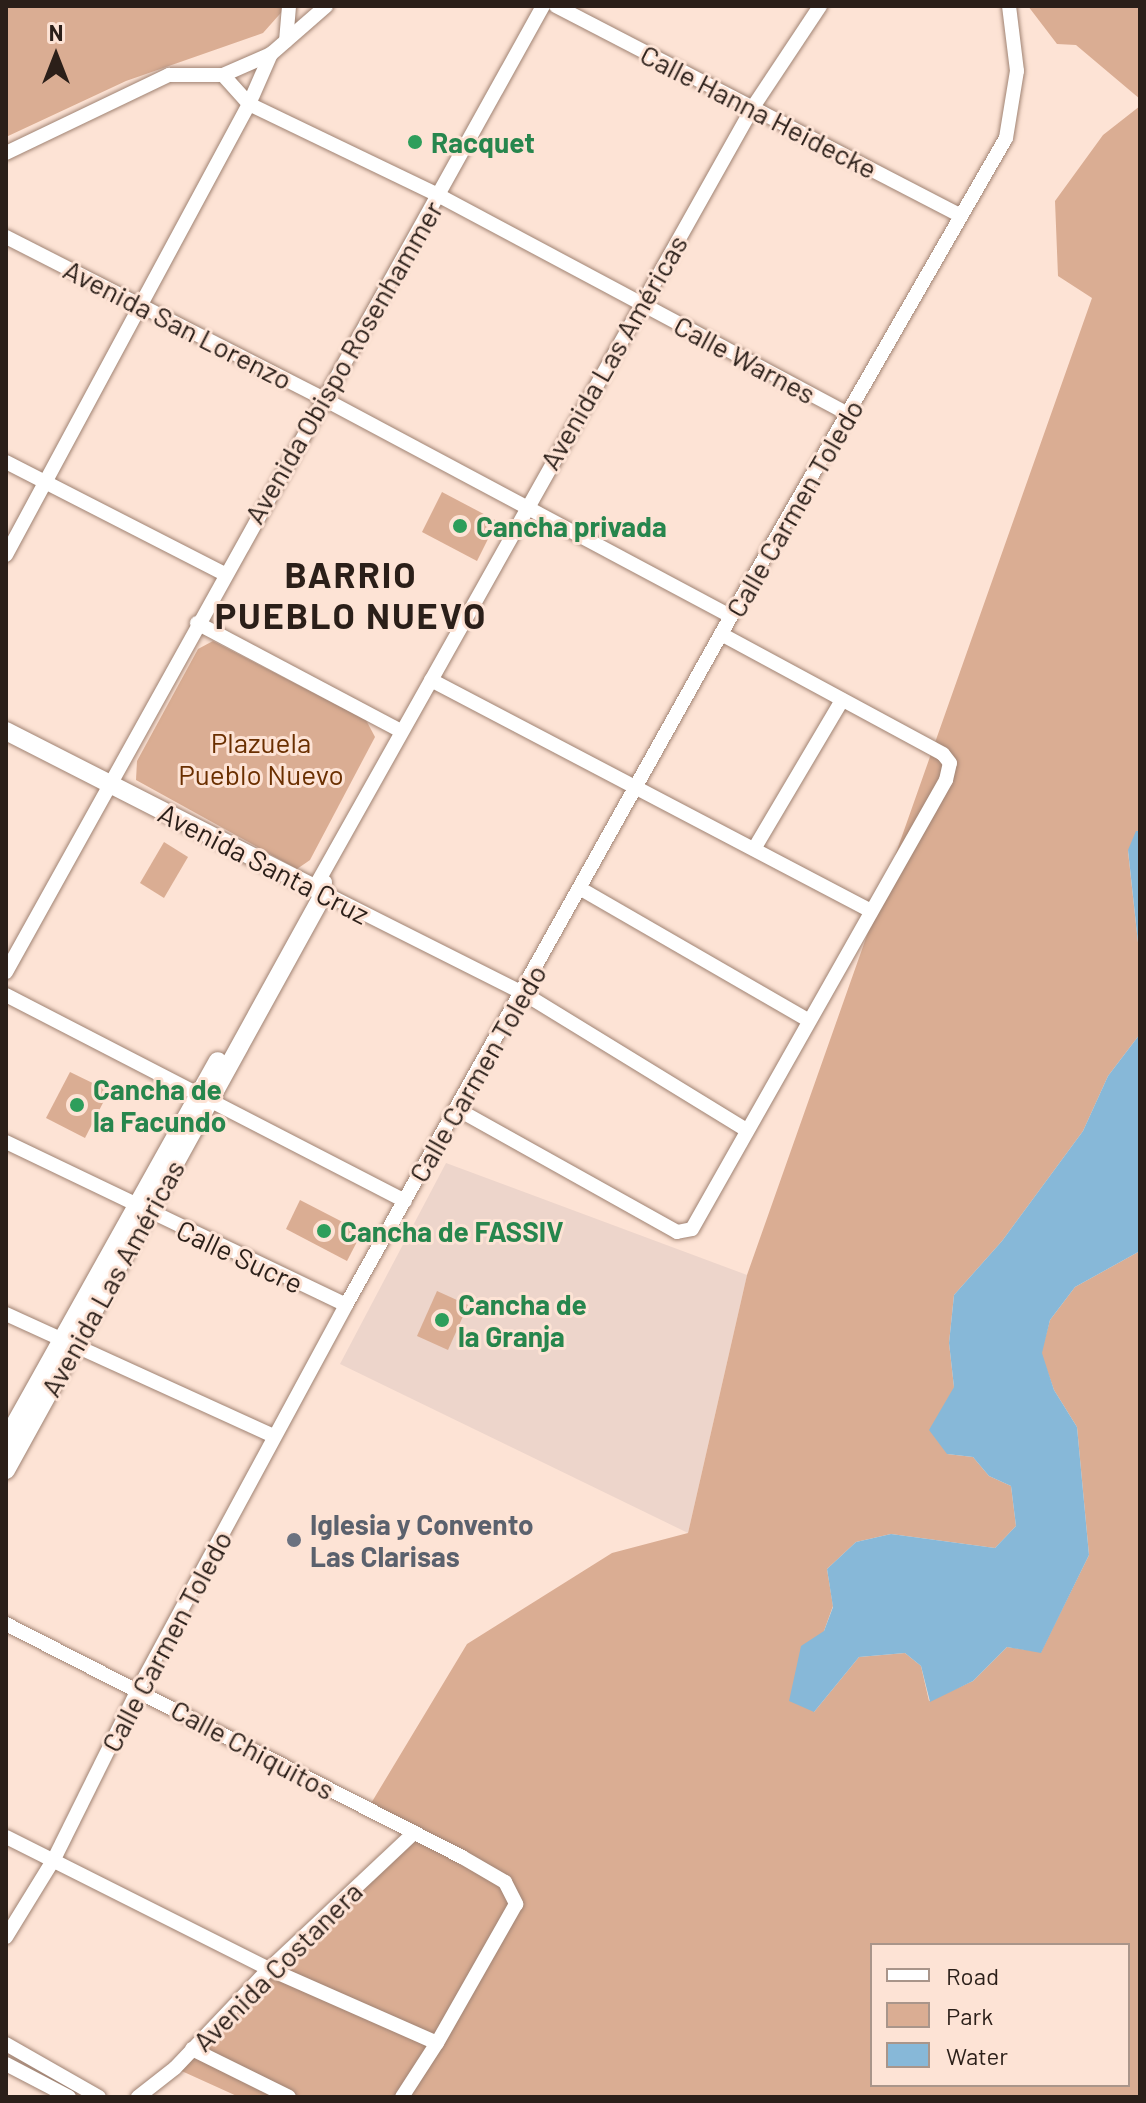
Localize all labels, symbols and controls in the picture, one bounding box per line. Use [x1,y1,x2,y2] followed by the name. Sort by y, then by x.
[16,16,96,96] north arrow
[49,19,63,45] text: N
[635,37,883,185] street label: Calle Hanna Heidecke
[431,125,535,159] place label: Racquet
[406,133,424,151] marker: Racquet
[237,195,449,529] street label: Avenida Obispo Rosenhammer
[532,229,694,475] street label: Avenida Las Américas
[58,252,298,396] street label: Avenida San Lorenzo
[669,308,821,410] street label: Calle Warnes
[718,393,870,623] street label: Calle Carmen Toledo
[476,509,667,543] place label: Cancha privada
[451,517,469,535] marker: Cancha privada
[215,551,487,636] district label: BARRIO PUEBLO NUEVO
[178,725,344,791] park label: Plazuela Pueblo Nuevo
[153,795,375,931] street label: Avenida Santa Cruz
[401,958,553,1188] street label: Calle Carmen Toledo
[93,1072,226,1138] place label: Cancha de la Facundo
[68,1096,86,1114] marker: Cancha de la Facundo
[33,1154,191,1402] street label: Avenida Las Américas
[172,1212,308,1300] street label: Calle Sucre
[340,1214,564,1248] place label: Cancha de FASSIV
[315,1222,333,1240] marker: Cancha de FASSIV
[458,1287,587,1353] place label: Cancha de la Granja
[433,1311,451,1329] marker: Cancha de la Granja
[310,1507,534,1573] place label: Iglesia y Convento Las Clarisas
[94,1525,238,1757] street label: Calle Carmen Toledo
[285,1531,303,1549] marker: Iglesia y Convento Las Clarisas
[166,1692,340,1806] street label: Calle Chiquitos
[185,1874,369,2058] street label: Avenida Costanera
[870,1943,1130,2087] legend
[946,1961,999,1990] text: Road
[946,2001,993,2030] text: Park
[946,2041,1008,2070] text: Water

